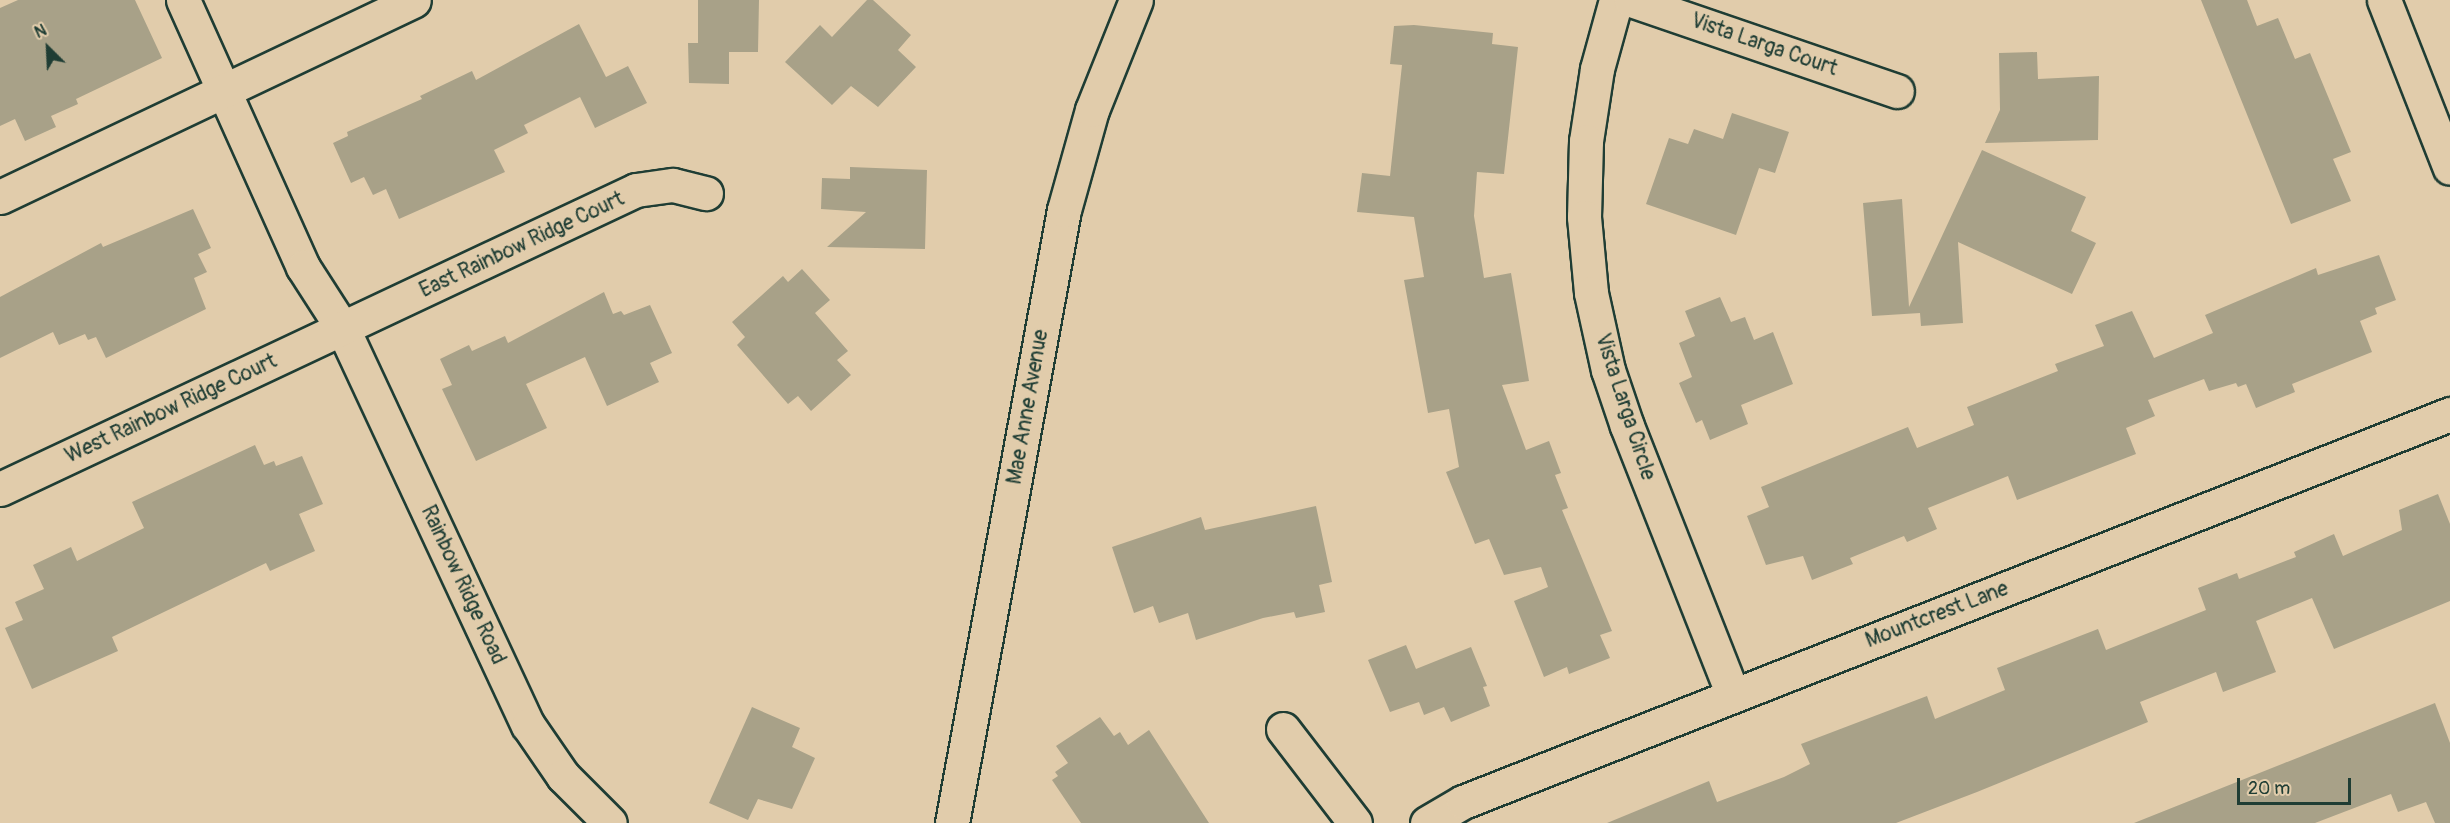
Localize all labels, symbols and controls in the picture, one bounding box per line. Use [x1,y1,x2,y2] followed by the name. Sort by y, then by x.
[1687,8,1841,82] street label: Vista Larga Court
[18,18,78,78] north arrow
[32,20,50,43] text: N
[416,186,628,304] street label: East Rainbow Ridge Court
[1002,328,1054,486] street label: Mae Anne Avenue
[1589,330,1661,484] street label: Vista Larga Circle
[61,349,281,469] street label: West Rainbow Ridge Court
[415,502,511,668] street label: Rainbow Ridge Road
[1862,576,2012,654] street label: Mountcrest Lane
[2240,766,2354,804] scale bar
[2248,777,2290,800] text: 20 m

